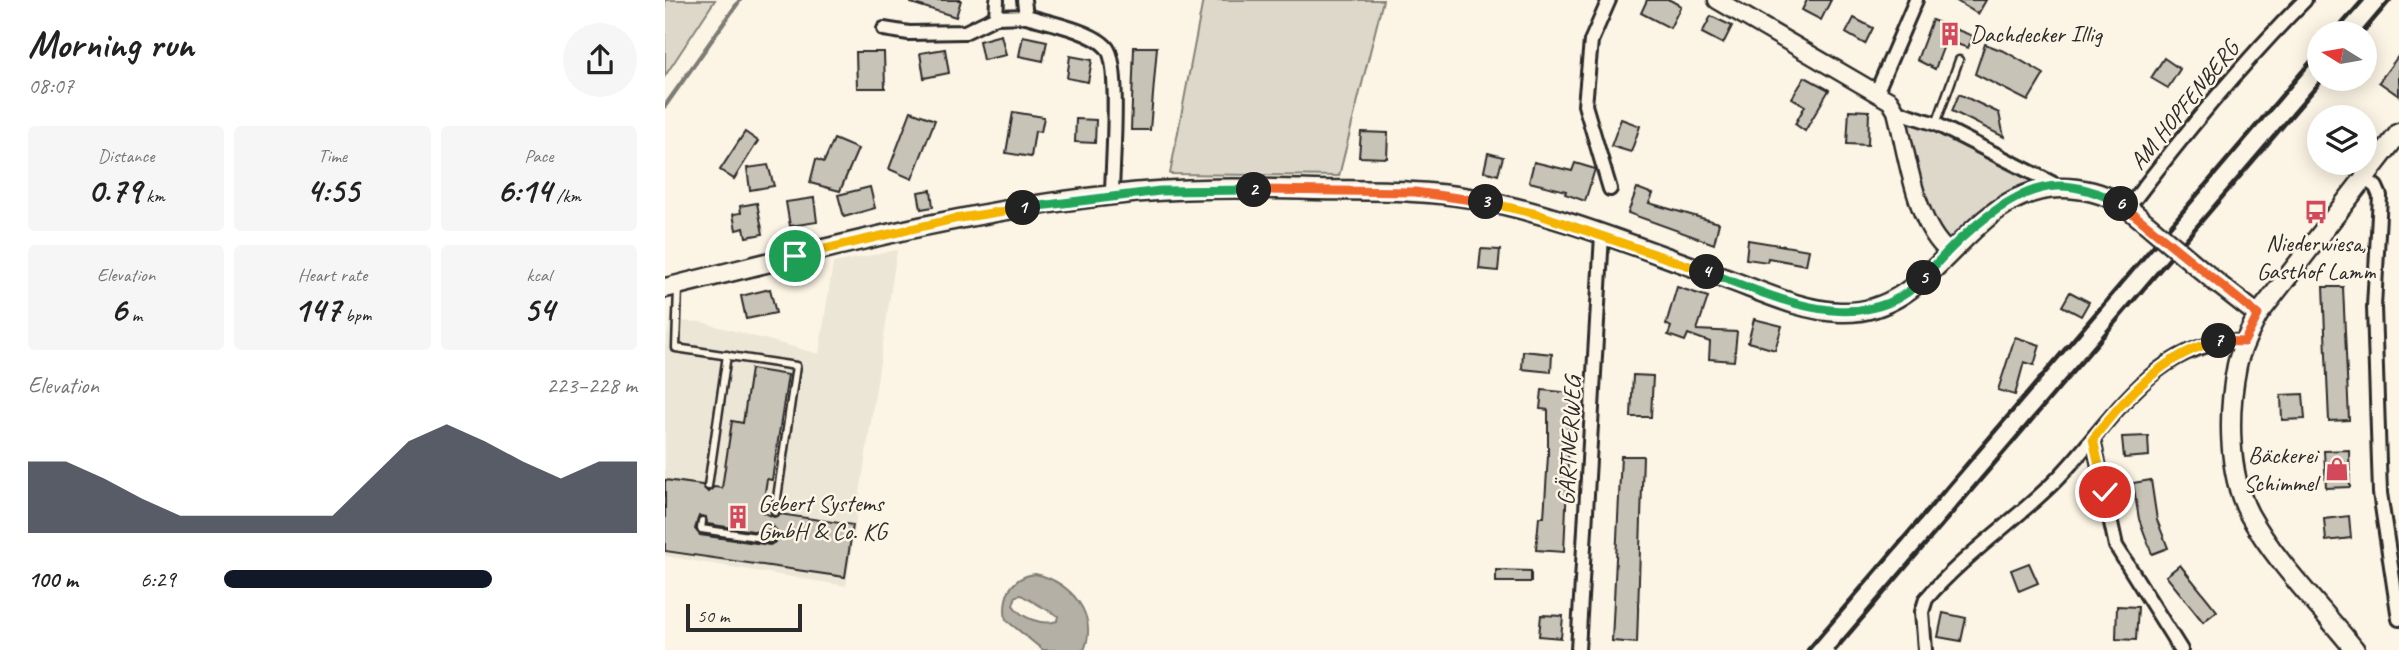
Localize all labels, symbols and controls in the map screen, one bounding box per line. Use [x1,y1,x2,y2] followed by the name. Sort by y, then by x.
[1970,19,2103,49] place label: Dachdecker Illig
[1936,20,1964,48] building icon: Dachdecker Illig
[28,21,194,68] text: Morning run
[2307,21,2377,91] north arrow
[2307,21,2377,175] map controls
[563,23,637,97] button: share
[2123,33,2247,176] street label: AM HOPFENBERG
[28,71,74,100] text: 08:07
[2307,105,2377,175] button: layers
[98,144,155,168] text: Distance
[318,144,347,168] text: Time
[524,144,553,168] text: Pace
[88,168,141,213] text: 0.79
[306,168,359,213] text: 4:55
[497,168,552,213] text: 6:14
[1237,172,1271,208] pin: 2
[1249,177,1258,201] text: 2
[141,184,165,208] text: km
[552,184,581,208] text: /km
[1469,184,1503,220] pin: 3
[2103,186,2139,222] pin: 6
[1481,189,1490,213] text: 3
[1005,190,1041,226] pin: 1
[2116,191,2125,215] text: 6
[1018,195,1027,219] text: 1
[2302,198,2330,226] bus stop icon: Niederwiesa, Gasthof Lamm
[765,226,825,286] pin
[2257,228,2376,286] place label: Niederwiesa, Gasthof Lamm
[776,237,814,275] icon: arrive
[1689,254,1725,290] pin: 4
[1702,259,1711,283] text: 4
[1907,260,1941,296] pin: 5
[97,263,155,287] text: Elevation
[298,263,367,287] text: Heart rate
[526,263,551,287] text: kcal
[1919,265,1928,289] text: 5
[110,287,127,332] text: 6
[294,287,341,332] text: 147
[523,287,554,332] text: 54
[127,303,142,327] text: m
[341,303,371,327] text: bpm
[2201,324,2237,358] pin: 7
[2214,328,2223,352] text: 7
[28,371,99,400] text: Elevation
[546,371,637,400] text: 223–228 m
[1551,373,1588,506] street label: GÄRTNERWEG
[2243,440,2321,498] place label: Bäckerei Schimmel
[2323,455,2351,483] shop icon: Bäckerei Schimmel
[2075,462,2135,522] pin
[2086,473,2124,511] icon: check
[758,488,889,546] place label: Gebert Systems GmbH & Co. KG
[724,503,752,531] building icon: Gebert Systems GmbH & Co. KG
[28,565,78,594] text: 100 m
[140,565,176,594] text: 6:29
[686,601,801,633] scale bar
[697,604,729,628] text: 50 m

